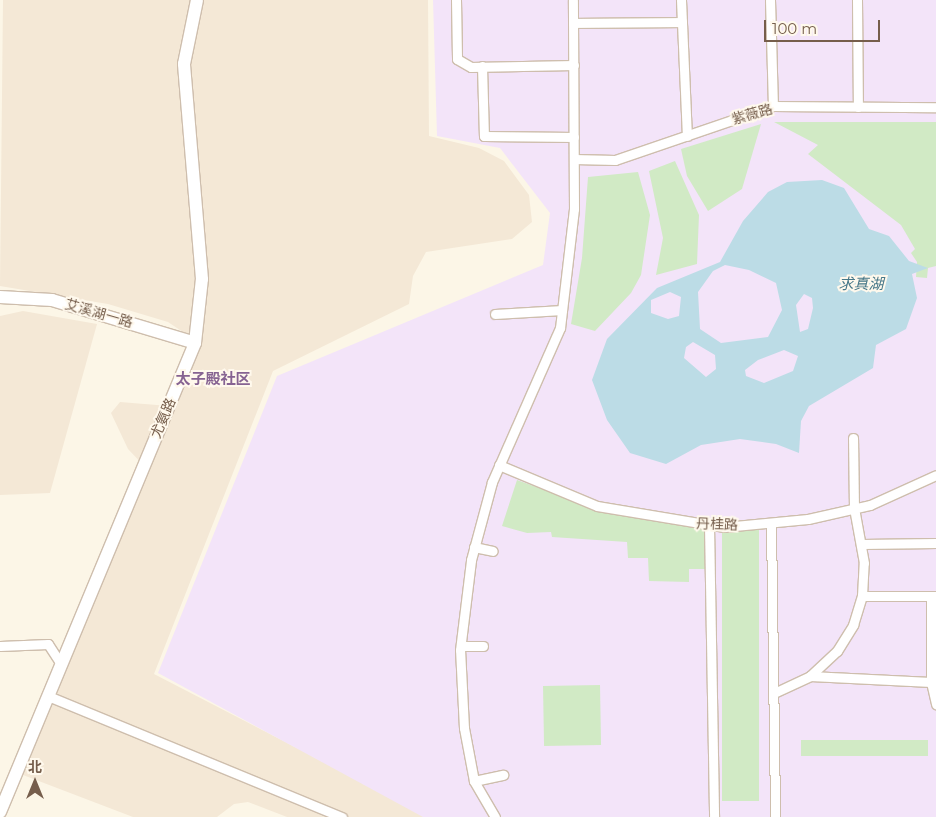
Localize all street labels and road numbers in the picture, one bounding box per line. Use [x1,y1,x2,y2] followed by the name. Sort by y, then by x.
[729,100,775,128] street label: 紫薇路
[63,295,135,331] street label: 艾溪湖一路
[147,395,179,441] street label: 尤氨路
[696,515,738,533] street label: 丹桂路

